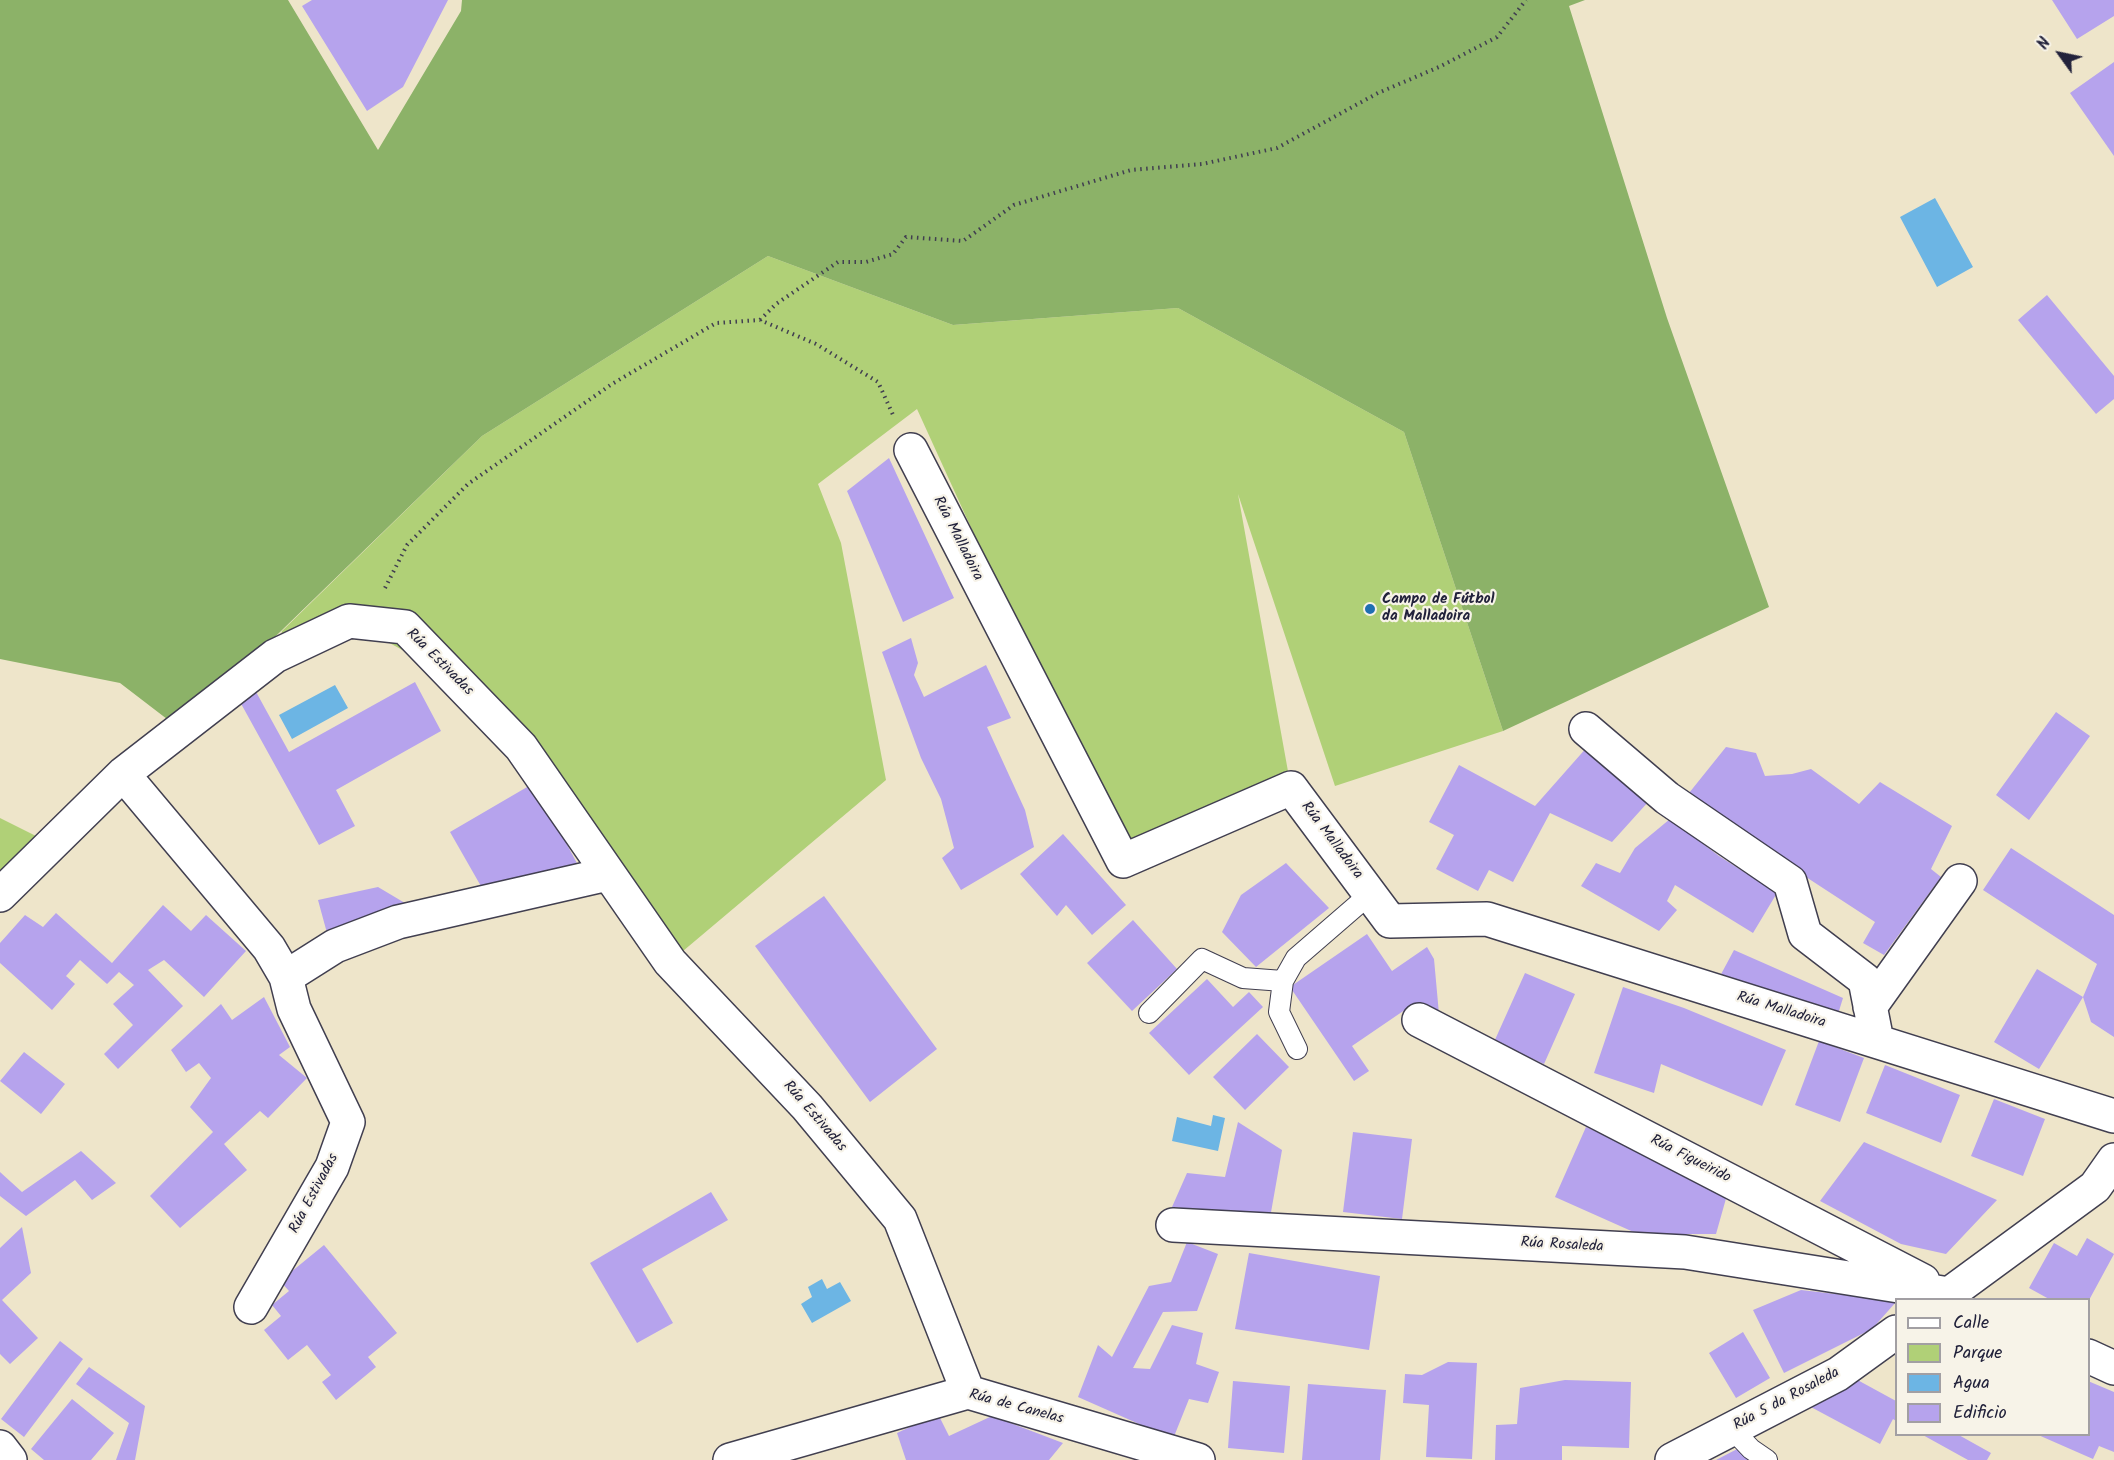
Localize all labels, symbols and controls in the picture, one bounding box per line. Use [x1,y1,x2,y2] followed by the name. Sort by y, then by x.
[2030,24,2090,84] north arrow
[2031,33,2058,55] text: N
[928,494,986,584] street label: Rúa Malladoira
[1382,591,1494,626] place label: Campo de Fútbol da Malladoira
[1363,602,1377,616] marker: Campo de Fútbol da Malladoira
[402,626,476,700] street label: Rúa Estivadas
[1296,799,1366,883] street label: Rúa Malladoira
[1734,989,1828,1033] street label: Rúa Malladoira
[778,1078,850,1156] street label: Rúa Estivadas
[1647,1132,1733,1188] street label: Rúa Figueirido
[286,1151,344,1237] street label: Rúa Estivadas
[1520,1235,1604,1257] street label: Rúa Rosaleda
[1895,1298,2090,1436] legend
[1953,1309,1989,1338] text: Calle
[1953,1339,2002,1368] text: Parque
[1731,1364,1843,1436] street label: Rúa 5 da Rosaleda
[1953,1369,1990,1398] text: Agua
[967,1387,1065,1429] street label: Rúa de Canelas
[1953,1399,2007,1428] text: Edificio

